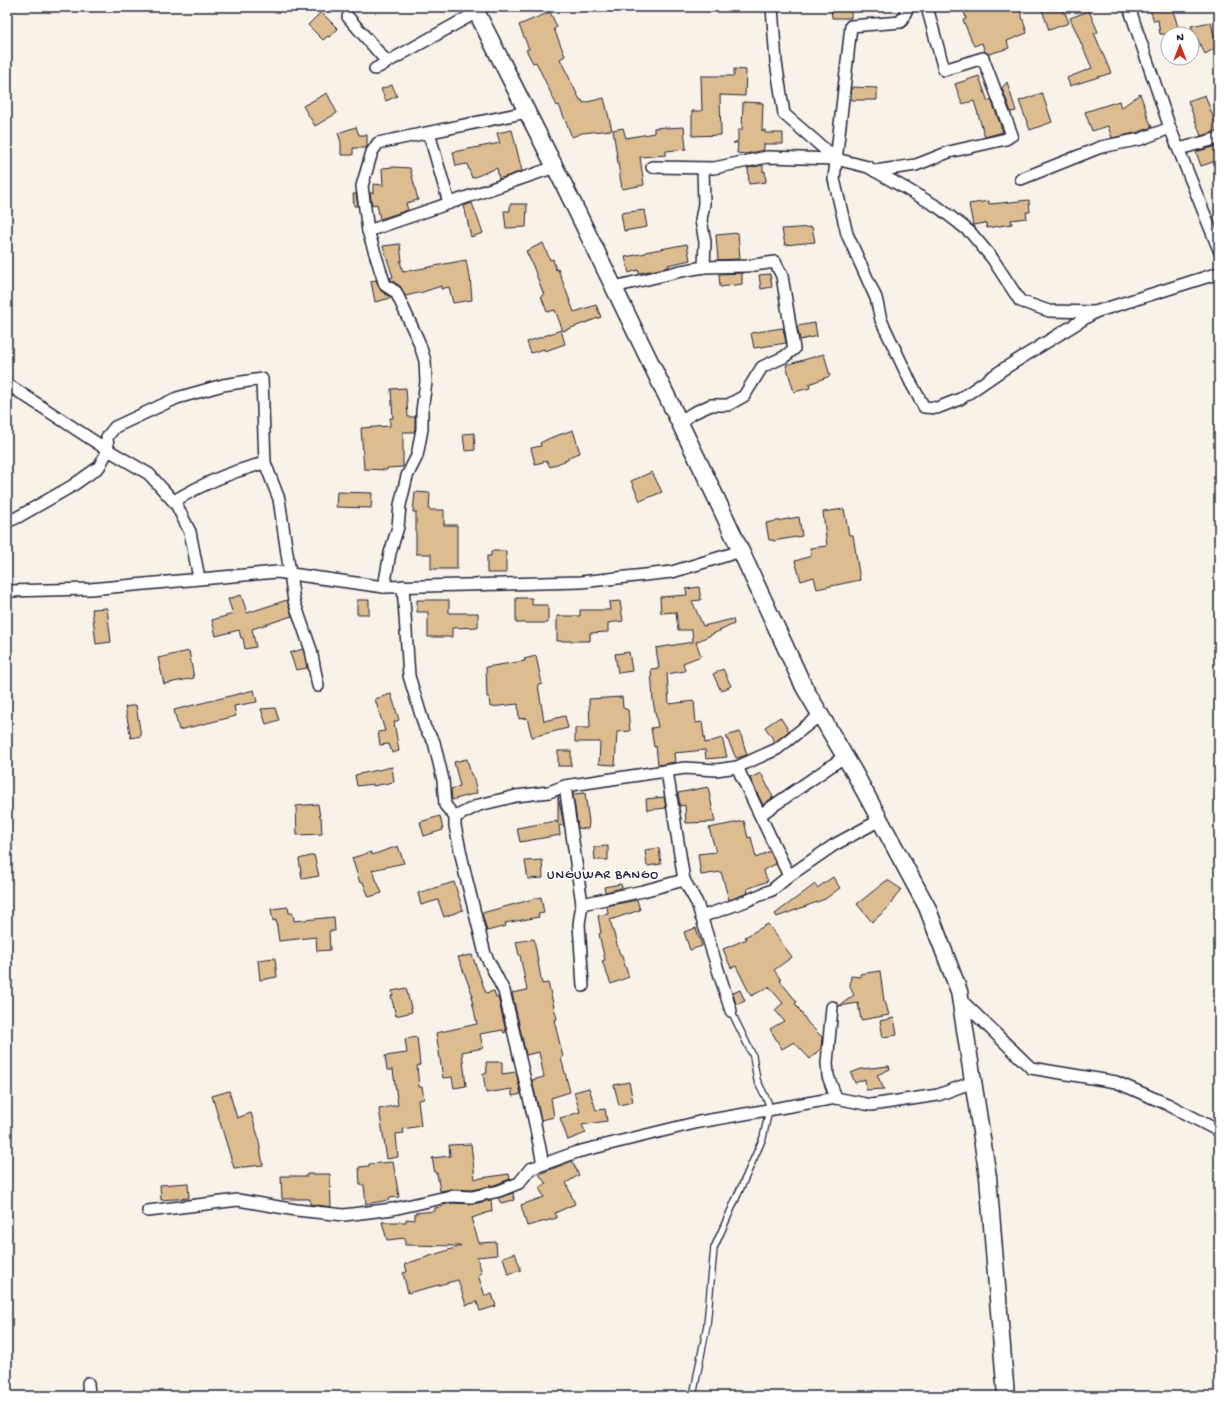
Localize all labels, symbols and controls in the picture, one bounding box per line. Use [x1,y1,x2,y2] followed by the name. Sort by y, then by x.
[1160,26,1200,66] north arrow
[1176,32,1184,44] text: N
[547,868,659,883] district label: UNGUWAR BANGO

